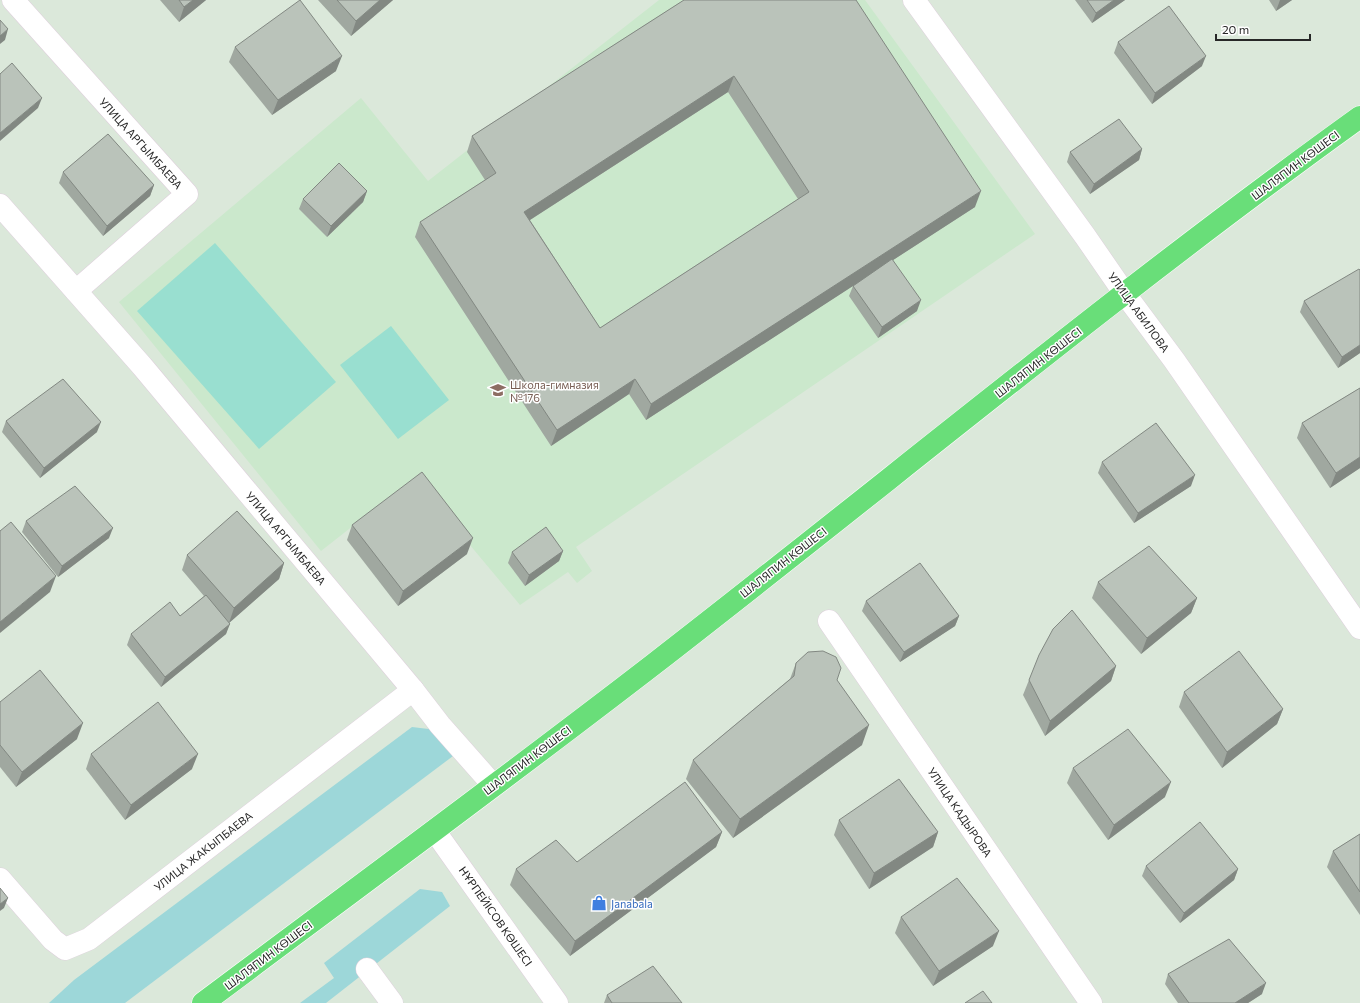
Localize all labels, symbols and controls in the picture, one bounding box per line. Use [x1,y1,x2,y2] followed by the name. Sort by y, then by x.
[1216,16,1310,42] scale bar
[1222,22,1249,36] text: 20 m
[97,95,186,191] street label: УЛИЦА АРГЫМБАЕВА
[1249,128,1341,202] street label: ШАЛЯПИН КӨШЕСІ
[1106,269,1173,355] street label: УЛИЦА АБИЛОВА
[992,324,1084,400] street label: ШАЛЯПИН КӨШЕСІ
[510,378,599,404] place label: Школа-гимназия №176
[489,381,507,399] school or university icon: Школа-гимназия №176
[243,489,329,588] street label: УЛИЦА АРГЫМБАЕВА
[737,524,829,600] street label: ШАЛЯПИН КӨШЕСІ
[481,723,573,797] street label: ШАЛЯПИН КӨШЕСІ
[925,765,995,860] street label: УЛИЦА КАДЫРОВА
[151,808,255,893] street label: УЛИЦА ЖАКЫПБАЕВА
[457,863,536,968] street label: НҰРПЕЙІСОВ КӨШЕСІ
[590,894,608,912] shop icon: Janabala
[611,897,653,911] place label: Janabala
[222,918,314,992] street label: ШАЛЯПИН КӨШЕСІ

